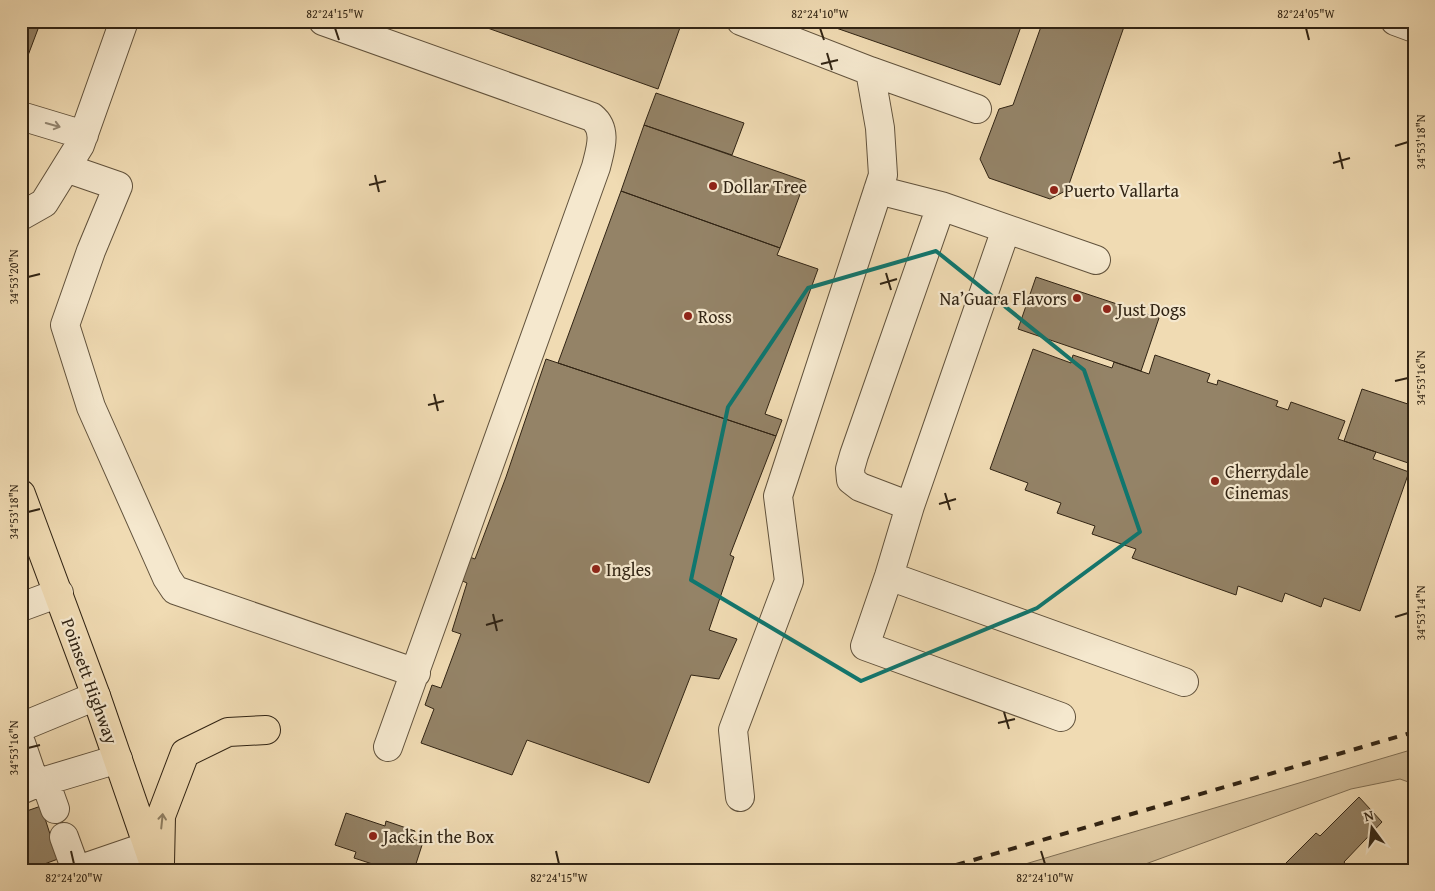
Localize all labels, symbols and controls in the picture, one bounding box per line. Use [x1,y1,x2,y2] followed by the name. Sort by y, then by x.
[306,5,365,22] text: 82°24'15"W
[791,5,850,22] text: 82°24'10"W
[1277,5,1336,22] text: 82°24'05"W
[1412,114,1429,170] text: 34°53'18"N
[44,121,60,131] one-way arrow
[723,173,807,200] place label: Dollar Tree
[1064,177,1179,204] place label: Puerto Vallarta
[707,180,719,192] marker: Dollar Tree
[1048,184,1060,196] marker: Puerto Vallarta
[5,249,22,305] text: 34°53'20"N
[939,285,1067,312] place label: Na’Guara Flavors
[1071,292,1083,304] marker: Na’Guara Flavors
[1115,296,1186,323] place label: Just Dogs
[698,303,732,330] place label: Ross
[1101,303,1113,315] marker: Just Dogs
[682,310,694,322] marker: Ross
[1412,350,1429,406] text: 34°53'16"N
[1225,458,1309,506] place label: Cherrydale Cinemas
[1209,475,1221,487] marker: Cherrydale Cinemas
[5,484,22,540] text: 34°53'18"N
[606,556,651,583] place label: Ingles
[590,563,602,575] marker: Ingles
[1412,585,1429,641] text: 34°53'14"N
[55,614,125,748] street label: Poinsett Highway
[5,720,22,776] text: 34°53'16"N
[1348,804,1398,854] north arrow
[1362,804,1376,826] text: N
[157,814,167,830] one-way arrow
[381,823,495,850] place label: Jack in the Box
[367,830,379,842] marker: Jack in the Box
[45,869,104,886] text: 82°24'20"W
[530,869,589,886] text: 82°24'15"W
[1016,869,1075,886] text: 82°24'10"W

